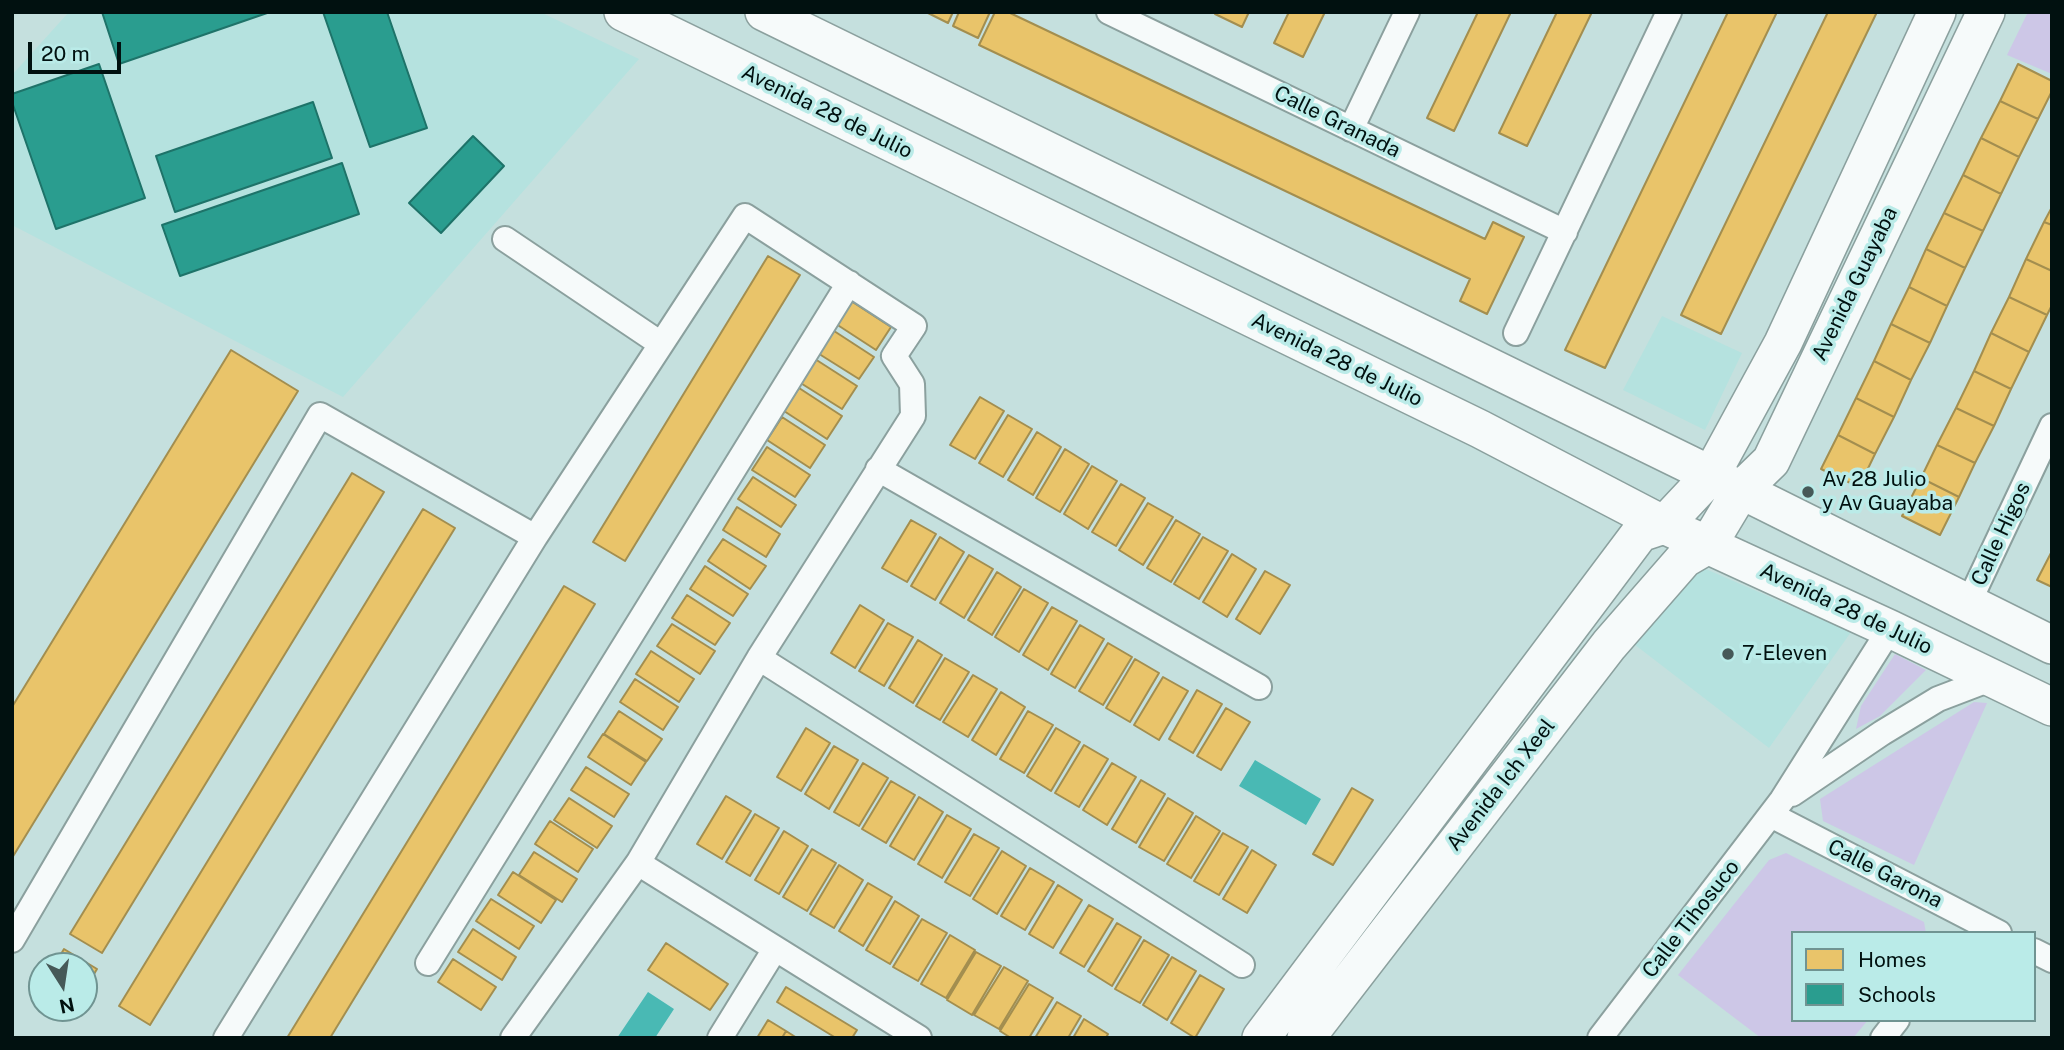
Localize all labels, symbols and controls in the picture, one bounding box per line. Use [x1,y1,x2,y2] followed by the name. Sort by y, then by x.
[32,28,124,72] scale bar
[41,41,90,66] text: 20 m
[737,60,917,164] street label: Avenida 28 de Julio
[1270,81,1404,163] street label: Calle Granada
[1807,203,1903,365] street label: Avenida Guayaba
[1247,308,1427,412] street label: Avenida 28 de Julio
[1822,467,1953,517] place label: Av 28 Julio y Av Guayaba
[1966,478,2036,590] street label: Calle Higos
[1800,484,1816,500] marker: Av 28 Julio y Av Guayaba
[1756,558,1936,660] street label: Avenida 28 de Julio
[1742,641,1827,667] place label: 7-Eleven
[1720,646,1736,662] marker: 7-Eleven
[1442,714,1560,856] street label: Avenida Ich Xeel
[1823,834,1947,914] street label: Calle Garona
[1637,855,1745,983] street label: Calle Tihosuco
[1791,931,2036,1022] legend
[1858,947,1926,972] text: Homes
[28,952,98,1022] north arrow
[1858,982,1936,1007] text: Schools
[57,993,77,1018] text: N

